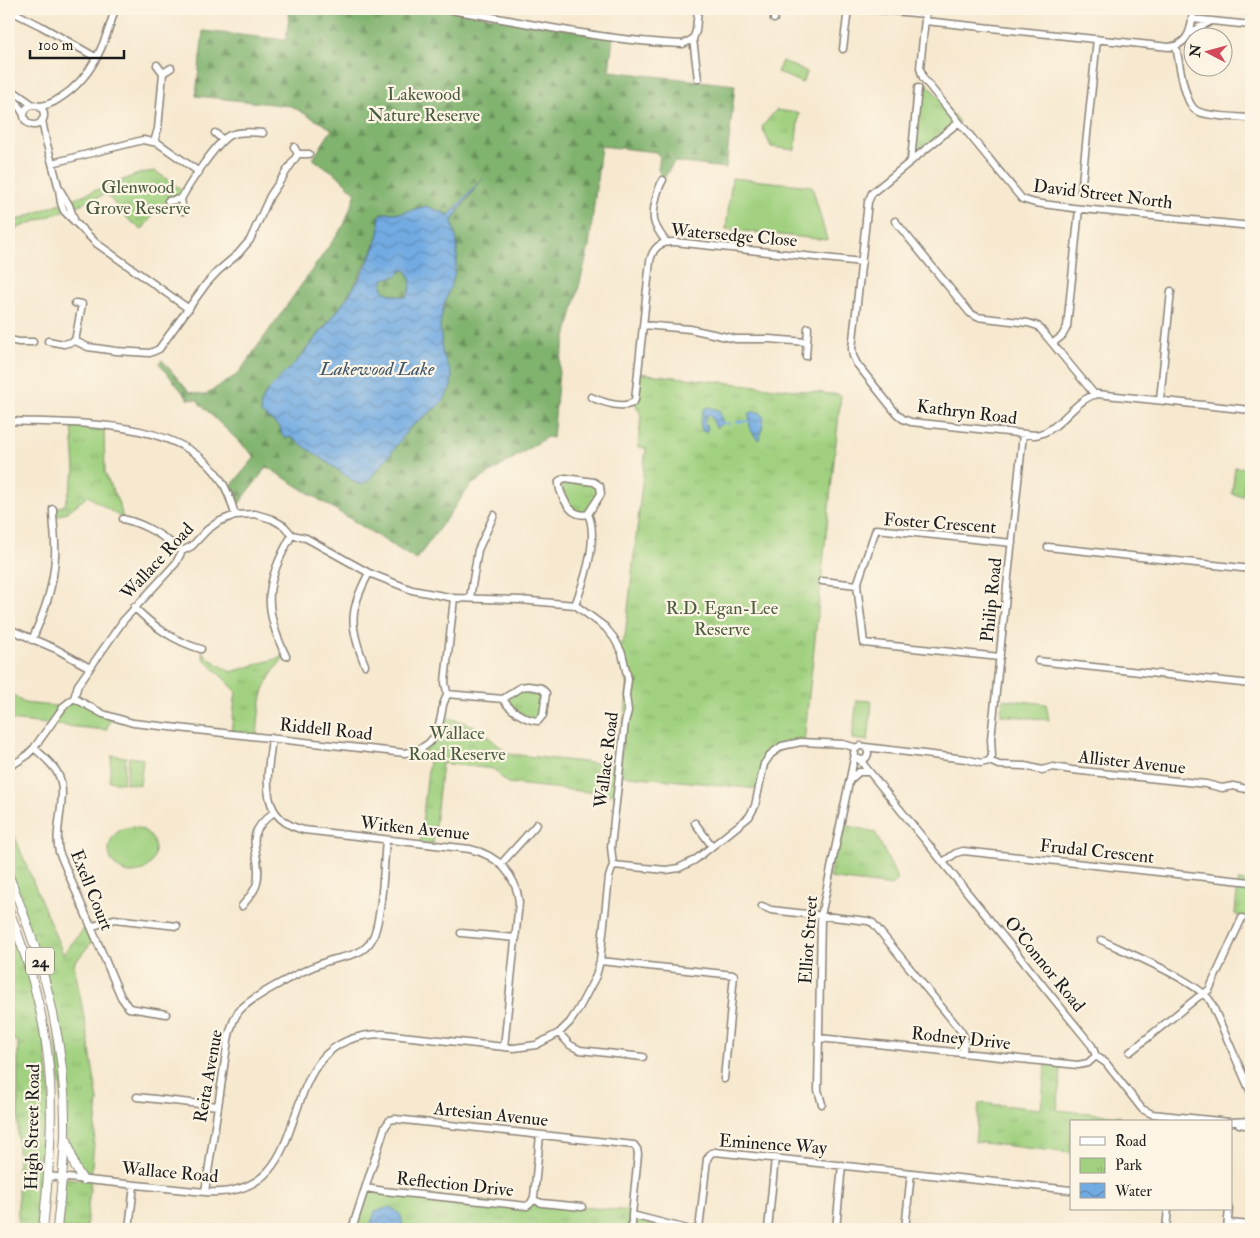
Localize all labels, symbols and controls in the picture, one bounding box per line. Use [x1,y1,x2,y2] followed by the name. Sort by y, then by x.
[30,28,124,60] scale bar
[1182,28,1232,78] north arrow
[38,36,74,55] text: 100 m
[1186,43,1205,59] text: N
[368,83,481,127] park label: Lakewood Nature Reserve
[1032,175,1175,215] street label: David Street North
[85,176,191,220] park label: Glenwood Grove Reserve
[669,218,799,253] street label: Watersedge Close
[319,357,435,381] water label: Lakewood Lake
[916,395,1018,430] street label: Kathryn Road
[883,508,997,539] street label: Foster Crescent
[115,518,199,605] street label: Wallace Road
[976,557,1007,643] street label: Philip Road
[666,597,779,641] park label: R.D. Egan-Lee Reserve
[589,710,624,811] street label: Wallace Road
[278,713,374,746] street label: Riddell Road
[408,722,506,766] park label: Wallace Road Reserve
[1076,745,1187,780] street label: Allister Avenue
[358,811,471,846] street label: Witken Avenue
[1039,834,1155,869] street label: Frudal Crescent
[65,846,118,934] street label: Exell Court
[794,895,823,985] street label: Elliot Street
[999,912,1090,1017] street label: O'Connor Road
[26,948,54,974] road number: 24
[910,1022,1012,1055] street label: Rodney Drive
[189,1027,228,1124] street label: Reita Avenue
[20,1063,45,1190] street label: High Street Road
[432,1097,550,1132] street label: Artesian Avenue
[1070,1120,1232,1210] legend
[718,1129,829,1160] street label: Eminence Way
[1115,1132,1147,1151] text: Road
[1115,1156,1142,1175] text: Park
[120,1157,219,1188] street label: Wallace Road
[395,1167,515,1202] street label: Reflection Drive
[1114,1182,1152,1201] text: Water

